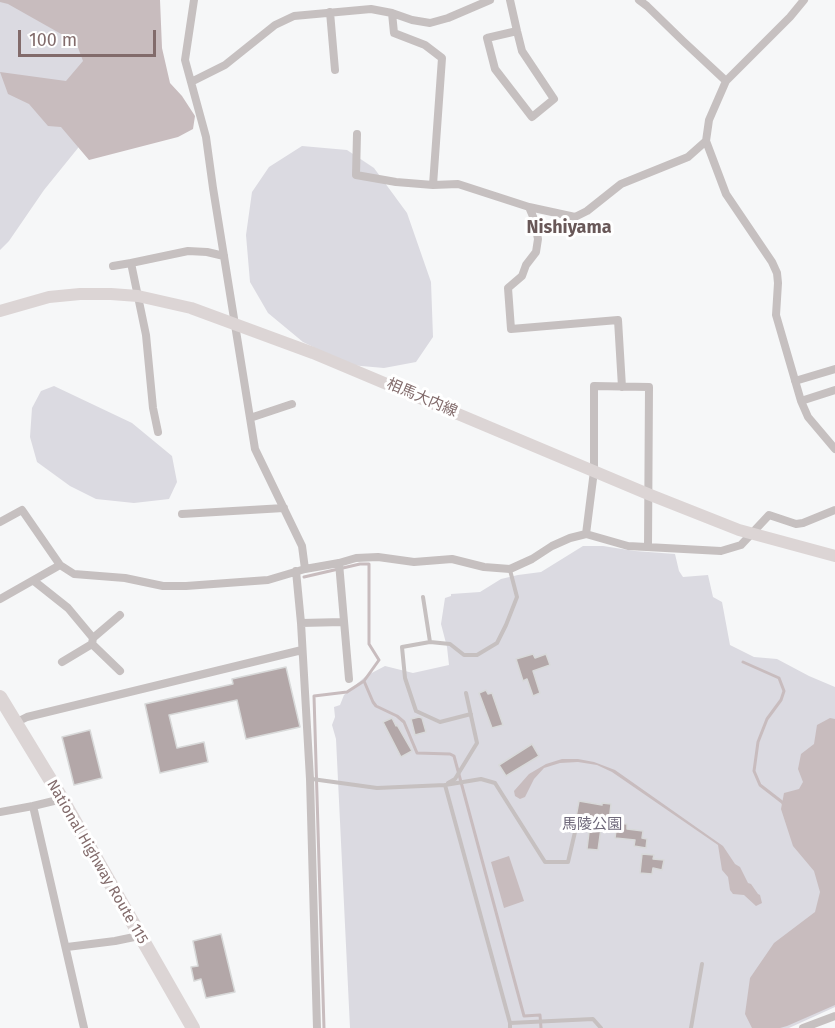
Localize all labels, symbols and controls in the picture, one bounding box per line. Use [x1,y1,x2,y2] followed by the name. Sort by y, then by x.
[21,18,159,56] scale bar
[29,29,77,51] text: 100 m
[526,217,612,239] district label: Nishiyama
[384,375,460,421] street label: 相馬大内線
[42,777,152,947] street label: National Highway Route 115
[562,816,622,834] park label: 馬陵公園

